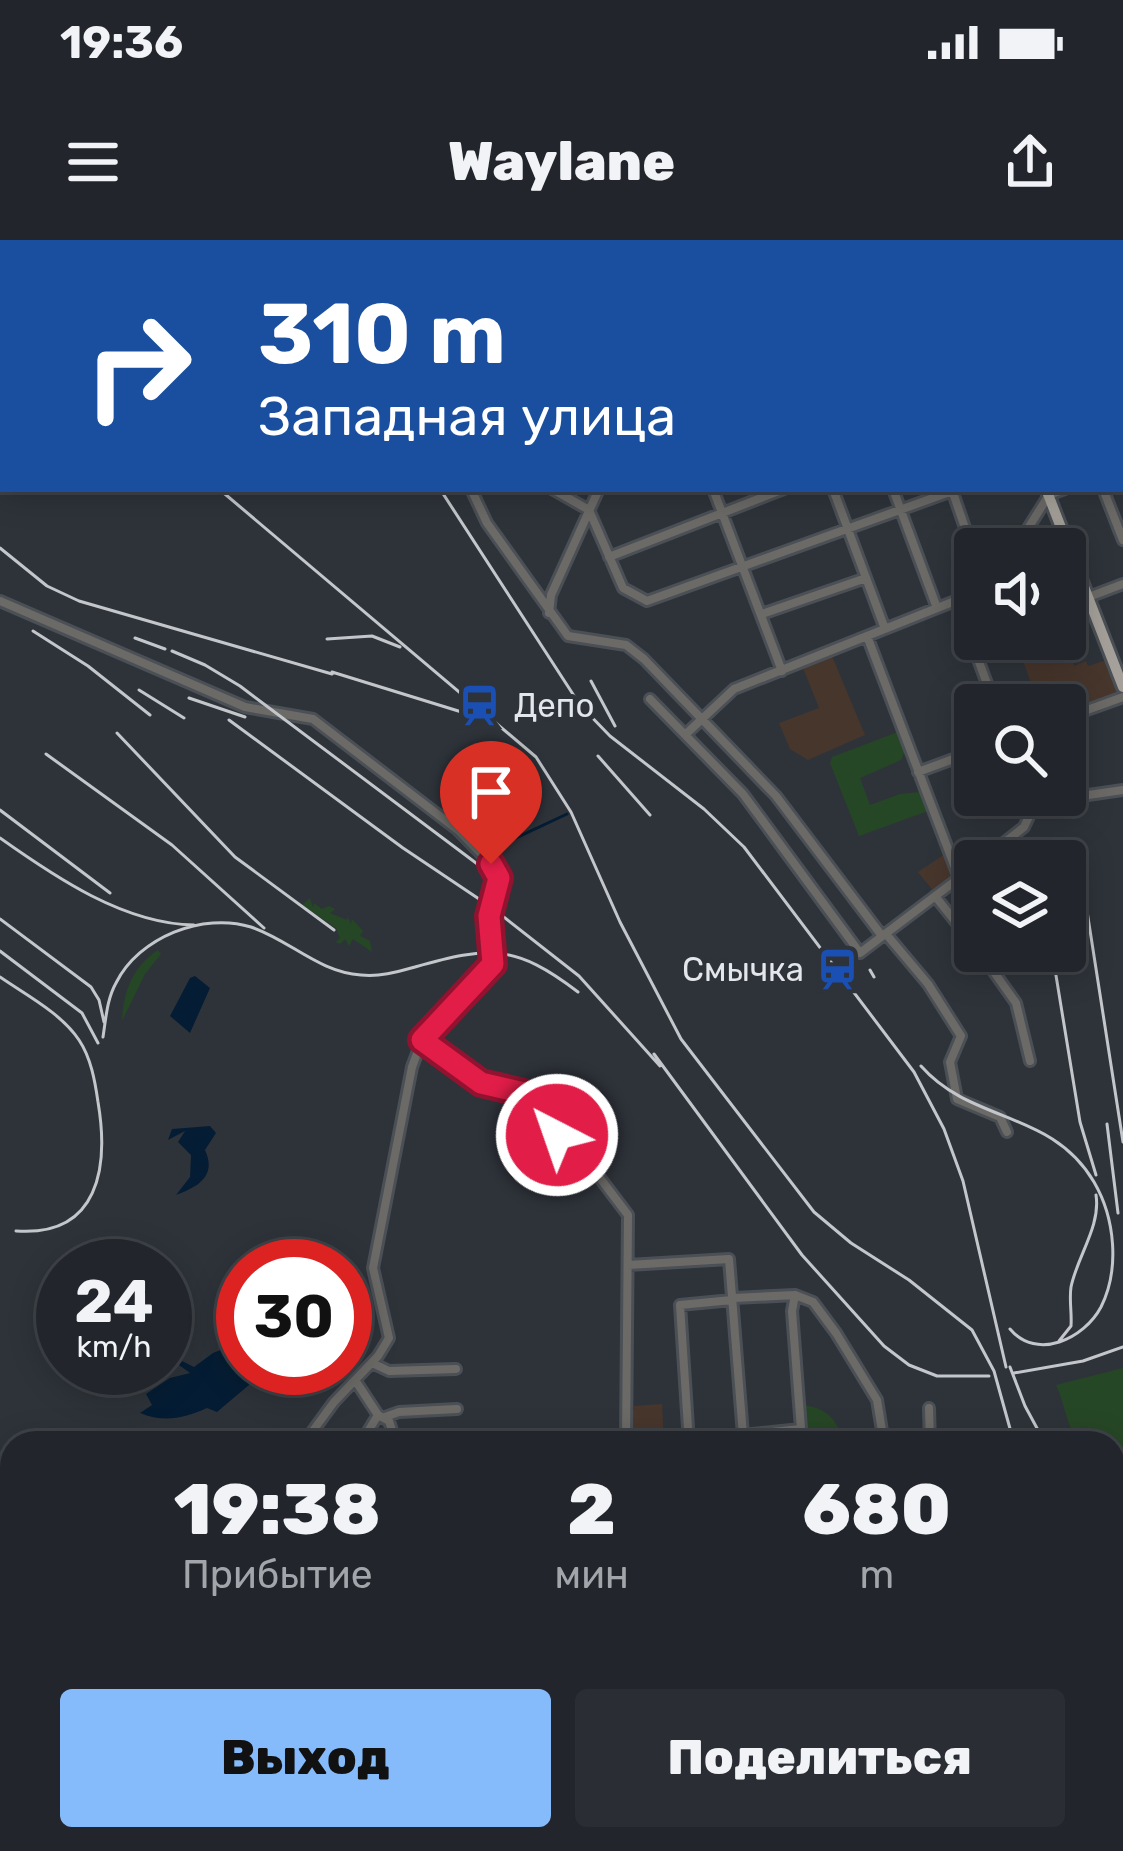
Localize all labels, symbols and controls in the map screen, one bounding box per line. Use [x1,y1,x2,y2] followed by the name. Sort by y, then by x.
[60,16,183,69] text: 19:36
[60,129,126,195] icon: menu
[997,129,1063,195] icon: share
[448,130,675,194] text: Waylane
[258,284,506,384] text: 310 m
[60,288,216,444] icon: right
[258,385,676,449] text: Западная улица
[954,528,1086,972] map controls
[954,528,1086,660] button: sound
[457,682,503,728] station icon: Депо
[954,684,1086,816] button: search
[514,686,594,725] place label: Депо
[440,741,542,864] pin
[458,759,524,825] icon: arrive
[954,840,1086,972] button: layers
[815,946,861,992] station icon: Смычка
[682,950,804,989] place label: Смычка
[494,1072,620,1198] position arrow
[216,1239,372,1395] speed limit sign: 30
[74,1266,154,1337] text: 24
[77,1329,151,1365] text: km/h
[174,1467,381,1552] text: 19:38
[567,1467,616,1552] text: 2
[803,1467,951,1552] text: 680
[182,1552,373,1598] text: Прибытие
[555,1552,629,1598] text: мин
[860,1552,894,1598] text: m
[60,1689,551,1827] button: Выход
[575,1689,1065,1827] button: Поделиться

